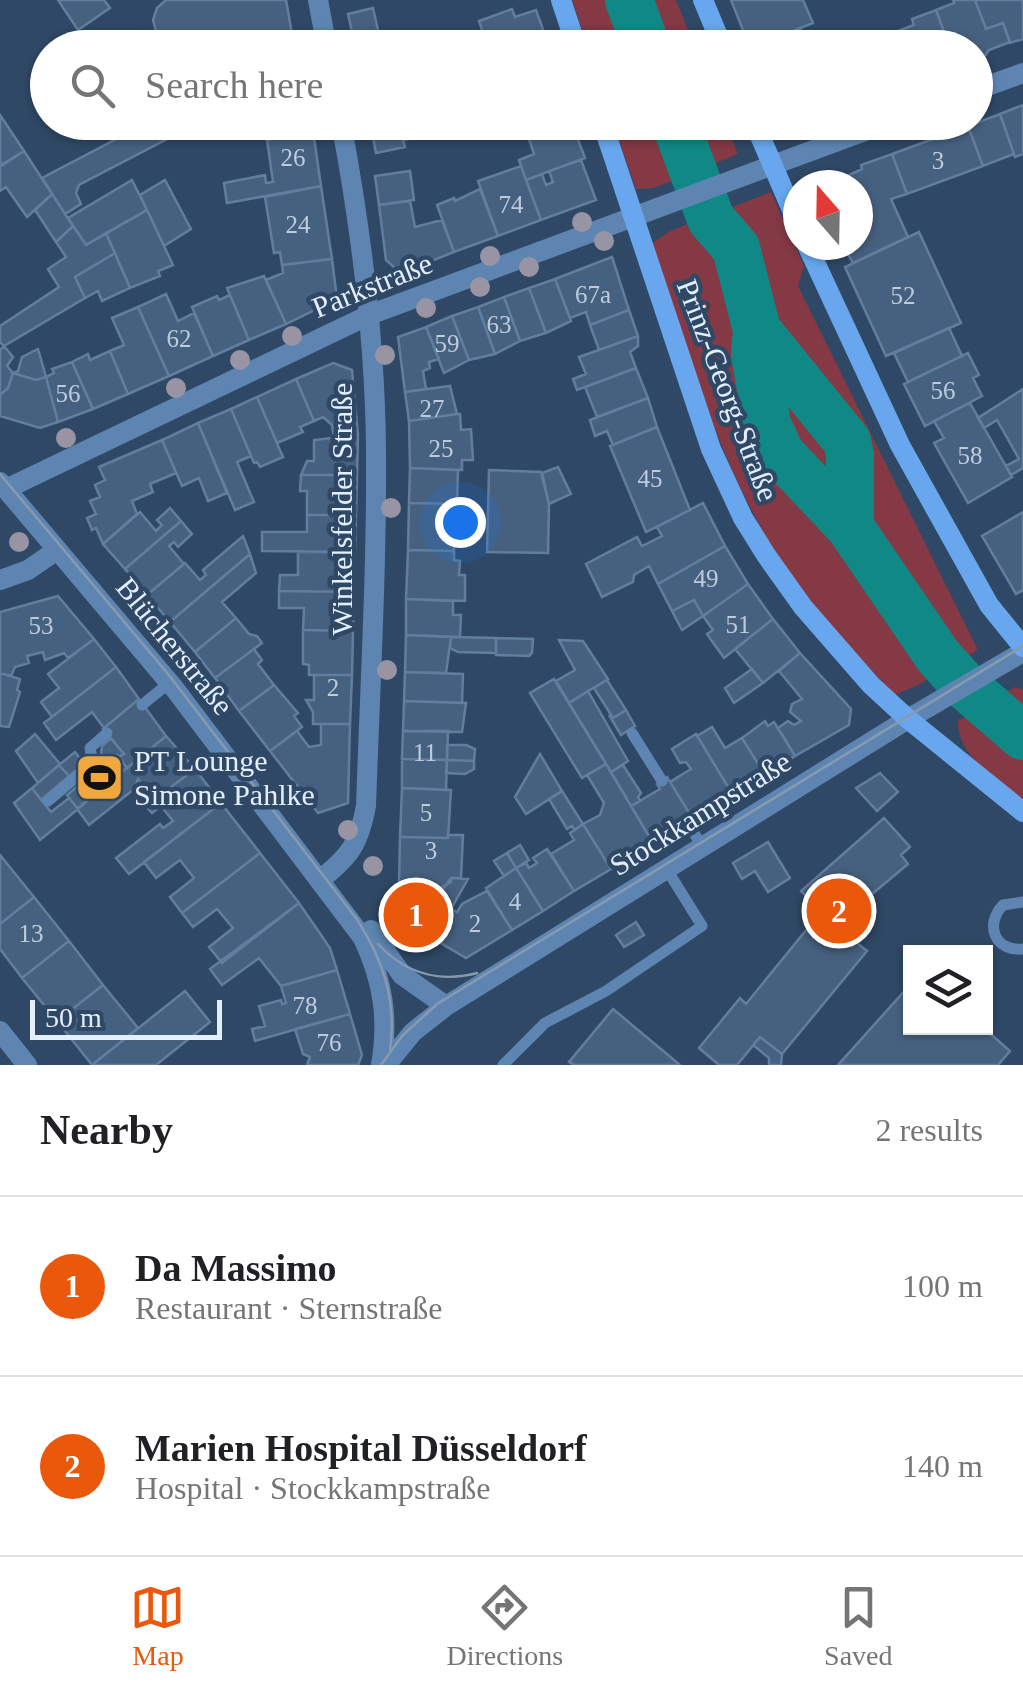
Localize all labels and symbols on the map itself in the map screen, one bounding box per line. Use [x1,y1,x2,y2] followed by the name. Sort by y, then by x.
[281,144,306,171] house number: 26
[932,147,944,174] house number: 3
[783,170,873,260] north arrow
[499,191,524,218] house number: 74
[286,211,311,238] house number: 24
[307,246,437,324] street label: Parkstraße
[671,275,785,505] street label: Prinz-Georg-Straße
[575,281,611,308] house number: 67a
[891,282,916,309] house number: 52
[487,311,512,338] house number: 63
[167,325,192,352] house number: 62
[435,330,460,357] house number: 59
[931,377,956,404] house number: 56
[56,380,81,407] house number: 56
[325,383,358,635] street label: Winkelsfelder Straße
[420,395,445,422] house number: 27
[429,435,454,462] house number: 25
[958,442,983,469] house number: 58
[638,465,663,492] house number: 45
[435,497,486,548] your location
[694,565,719,592] house number: 49
[110,571,240,721] street label: Blücherstraße
[726,611,751,638] house number: 51
[29,612,54,639] house number: 53
[327,674,339,701] house number: 2
[413,739,437,766] house number: 11
[134,744,315,811] place label: PT Lounge Simone Pahlke
[604,744,796,882] street label: Stockkampstraße
[73,751,125,803] sports icon: PT Lounge Simone Pahlke
[420,799,432,826] house number: 5
[425,837,437,864] house number: 3
[806,874,872,948] pin: 2
[384,878,448,952] pin: 1
[509,888,522,915] house number: 4
[469,910,481,937] house number: 2
[19,920,44,947] house number: 13
[293,992,318,1019] house number: 78
[30,995,222,1040] scale bar
[317,1029,342,1056] house number: 76

